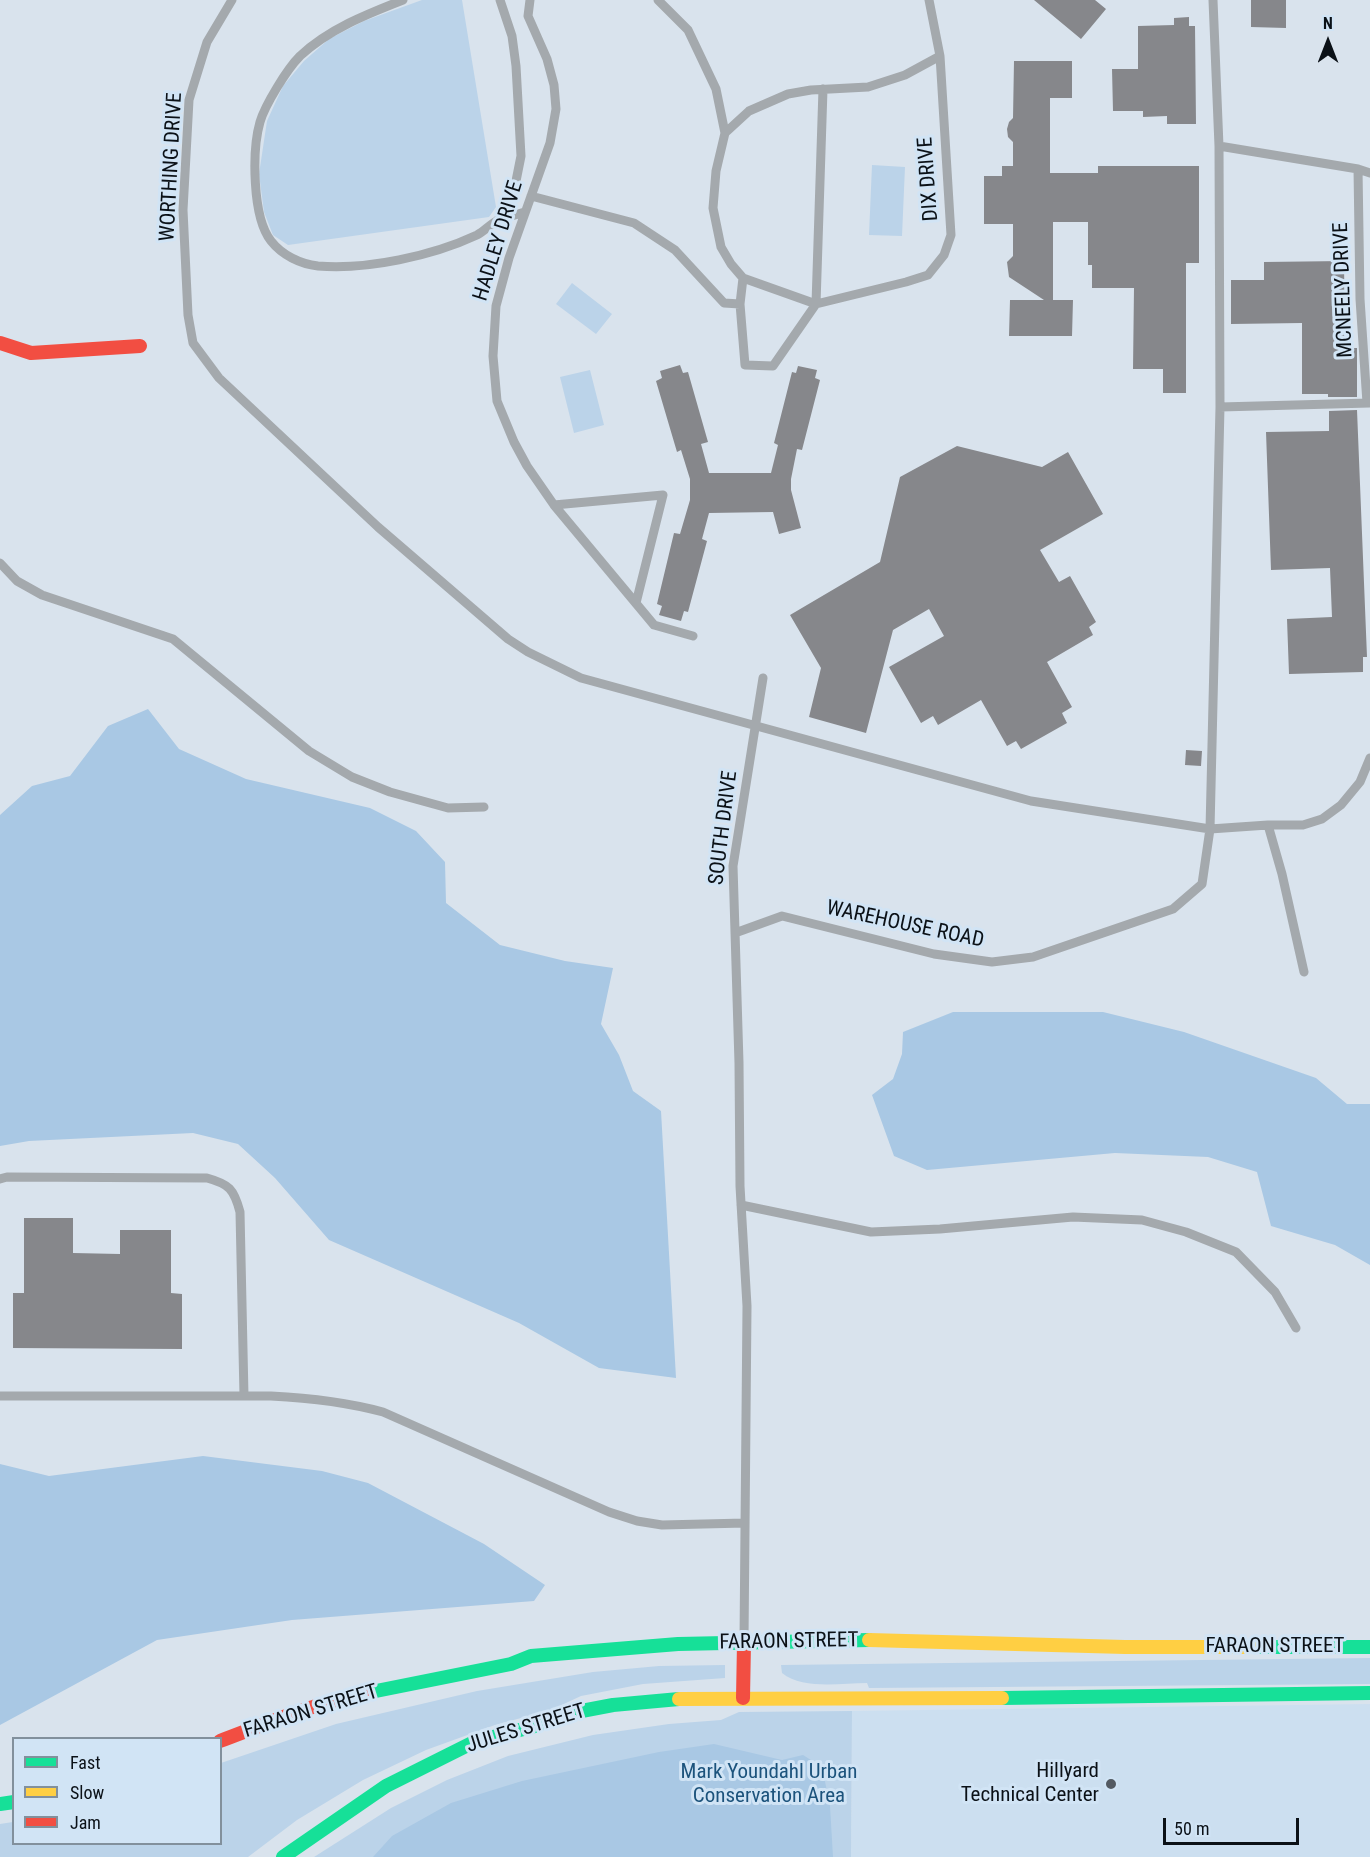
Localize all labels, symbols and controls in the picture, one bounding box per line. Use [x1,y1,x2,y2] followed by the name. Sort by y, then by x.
[1298,12,1358,72] north arrow
[1323,14,1333,33] text: N
[156,92,188,242] street label: WORTHING DRIVE
[913,136,945,222] street label: DIX DRIVE
[469,178,529,304] street label: HADLEY DRIVE
[1329,222,1359,358] street label: MCNEELY DRIVE
[705,770,743,886] street label: SOUTH DRIVE
[824,896,986,954] street label: WAREHOUSE ROAD
[719,1628,859,1656] street label: FARAON STREET
[1205,1634,1345,1660] street label: FARAON STREET
[241,1680,381,1744] street label: FARAON STREET
[463,1699,589,1759] street label: JULES STREET
[12,1737,222,1845] legend
[70,1752,101,1773] text: Fast
[961,1759,1099,1809] place label: Hillyard Technical Center
[681,1760,857,1810] park label: Mark Youndahl Urban Conservation Area
[1104,1777,1118,1791] marker: Hillyard Technical Center
[70,1782,104,1803] text: Slow
[1166,1806,1302,1844] scale bar
[70,1812,101,1833] text: Jam
[1174,1818,1209,1839] text: 50 m

